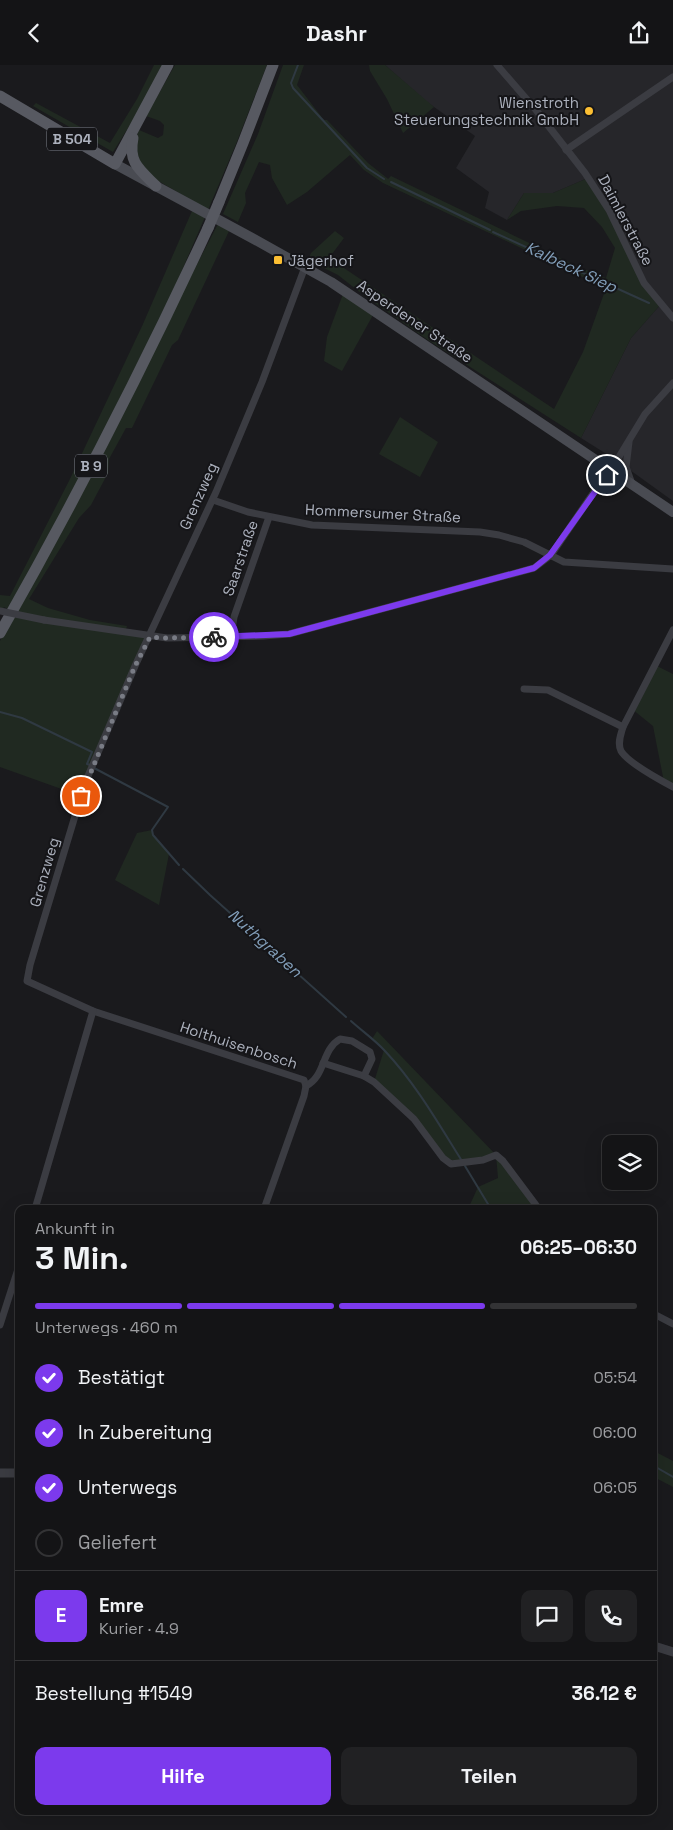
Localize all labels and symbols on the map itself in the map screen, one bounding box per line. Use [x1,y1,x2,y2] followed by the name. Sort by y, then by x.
[394,93,579,129] place label: Wienstroth Steuerungstechnik GmbH
[583,105,595,117] marker: Wienstroth Steuerungstechnik GmbH
[47,127,97,151] road number: B 504
[594,171,658,269] street label: Daimlerstraße
[522,237,621,298] water label: Kalbeck Siep
[288,251,354,270] place label: Jägerhof
[272,254,284,266] marker: Jägerhof
[353,275,477,367] street label: Asperdener Straße
[586,454,628,496] pin
[75,455,107,477] road number: B 9
[175,459,221,533] street label: Grenzweg
[305,499,462,527] street label: Hommersumer Straße
[218,517,262,598] street label: Saarstraße
[189,612,239,662] courier
[60,775,102,817] pin
[25,835,63,909] street label: Grenzweg
[224,904,307,983] water label: Nuthgraben
[178,1017,300,1073] street label: Holthuisenbosch

